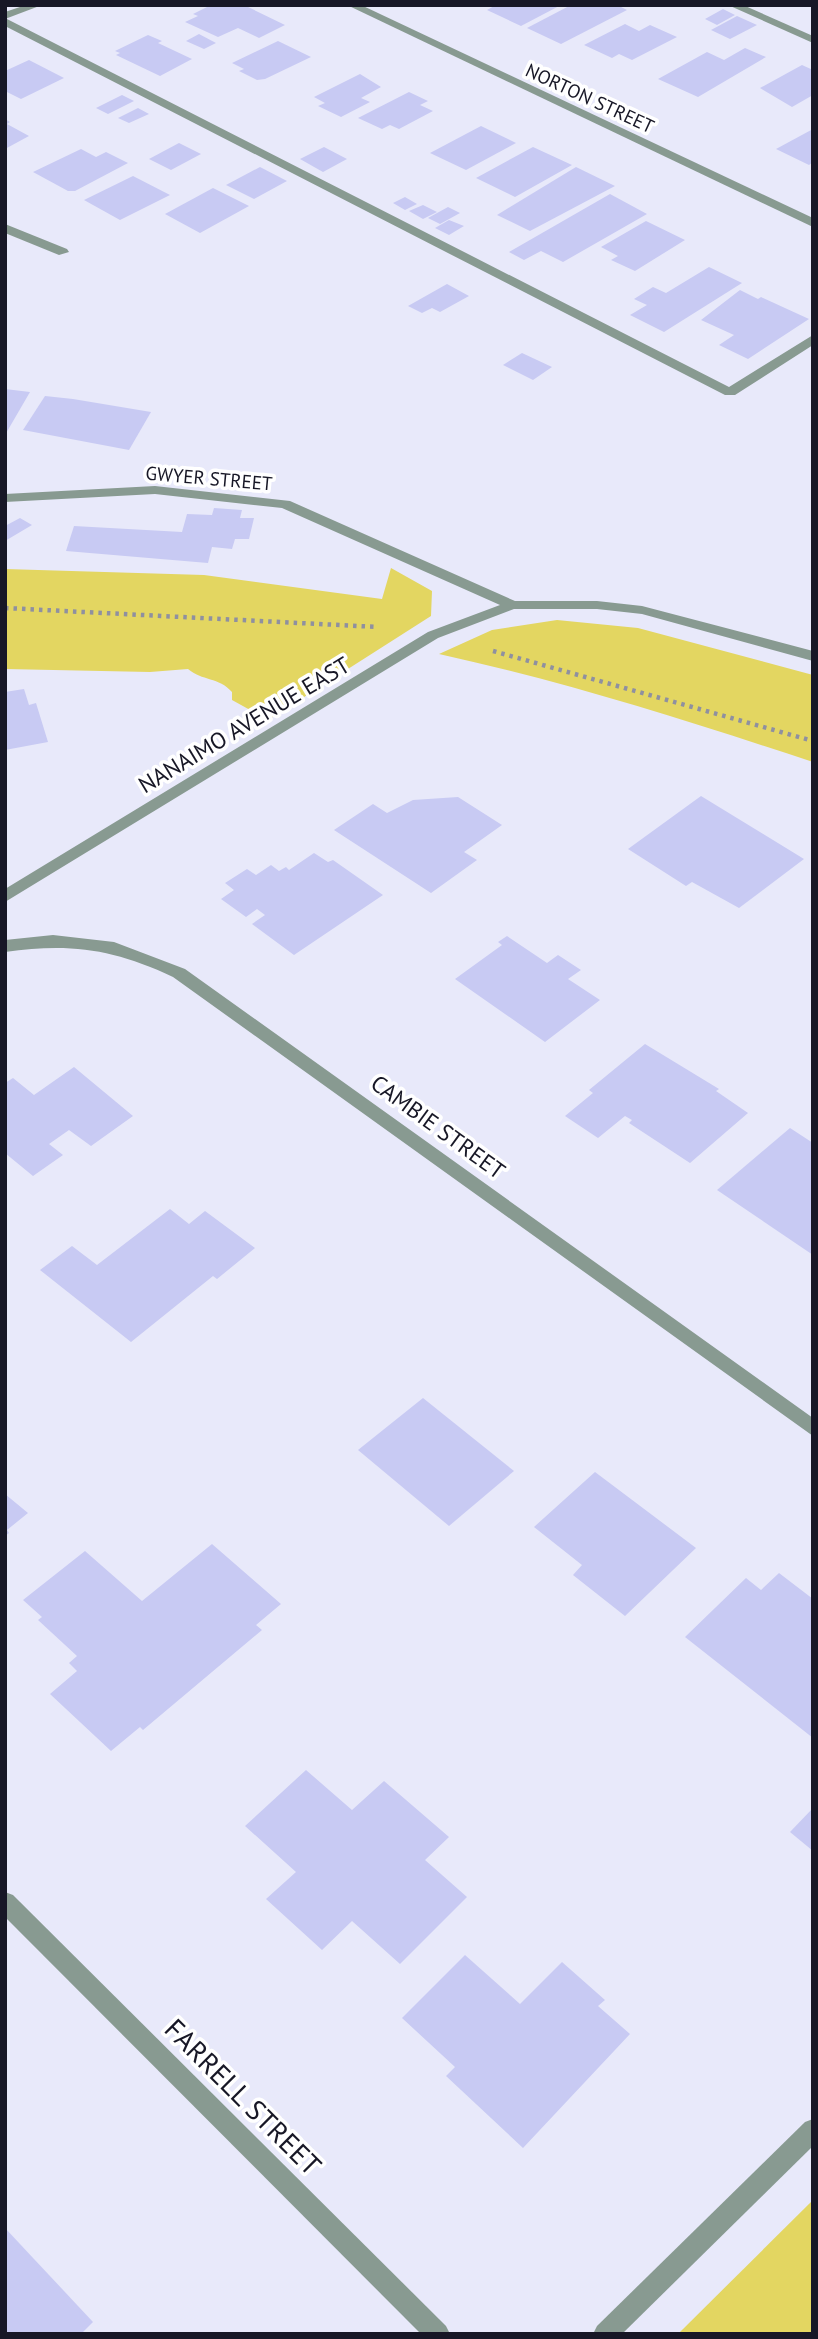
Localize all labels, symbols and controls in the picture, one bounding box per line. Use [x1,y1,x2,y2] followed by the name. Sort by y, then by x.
[522,58,659,138] street label: NORTON STREET
[145,460,274,496] street label: GWYER STREET
[133,650,355,799] street label: NANAIMO AVENUE EAST
[366,1068,511,1185] street label: CAMBIE STREET
[157,2010,330,2183] street label: FARRELL STREET

